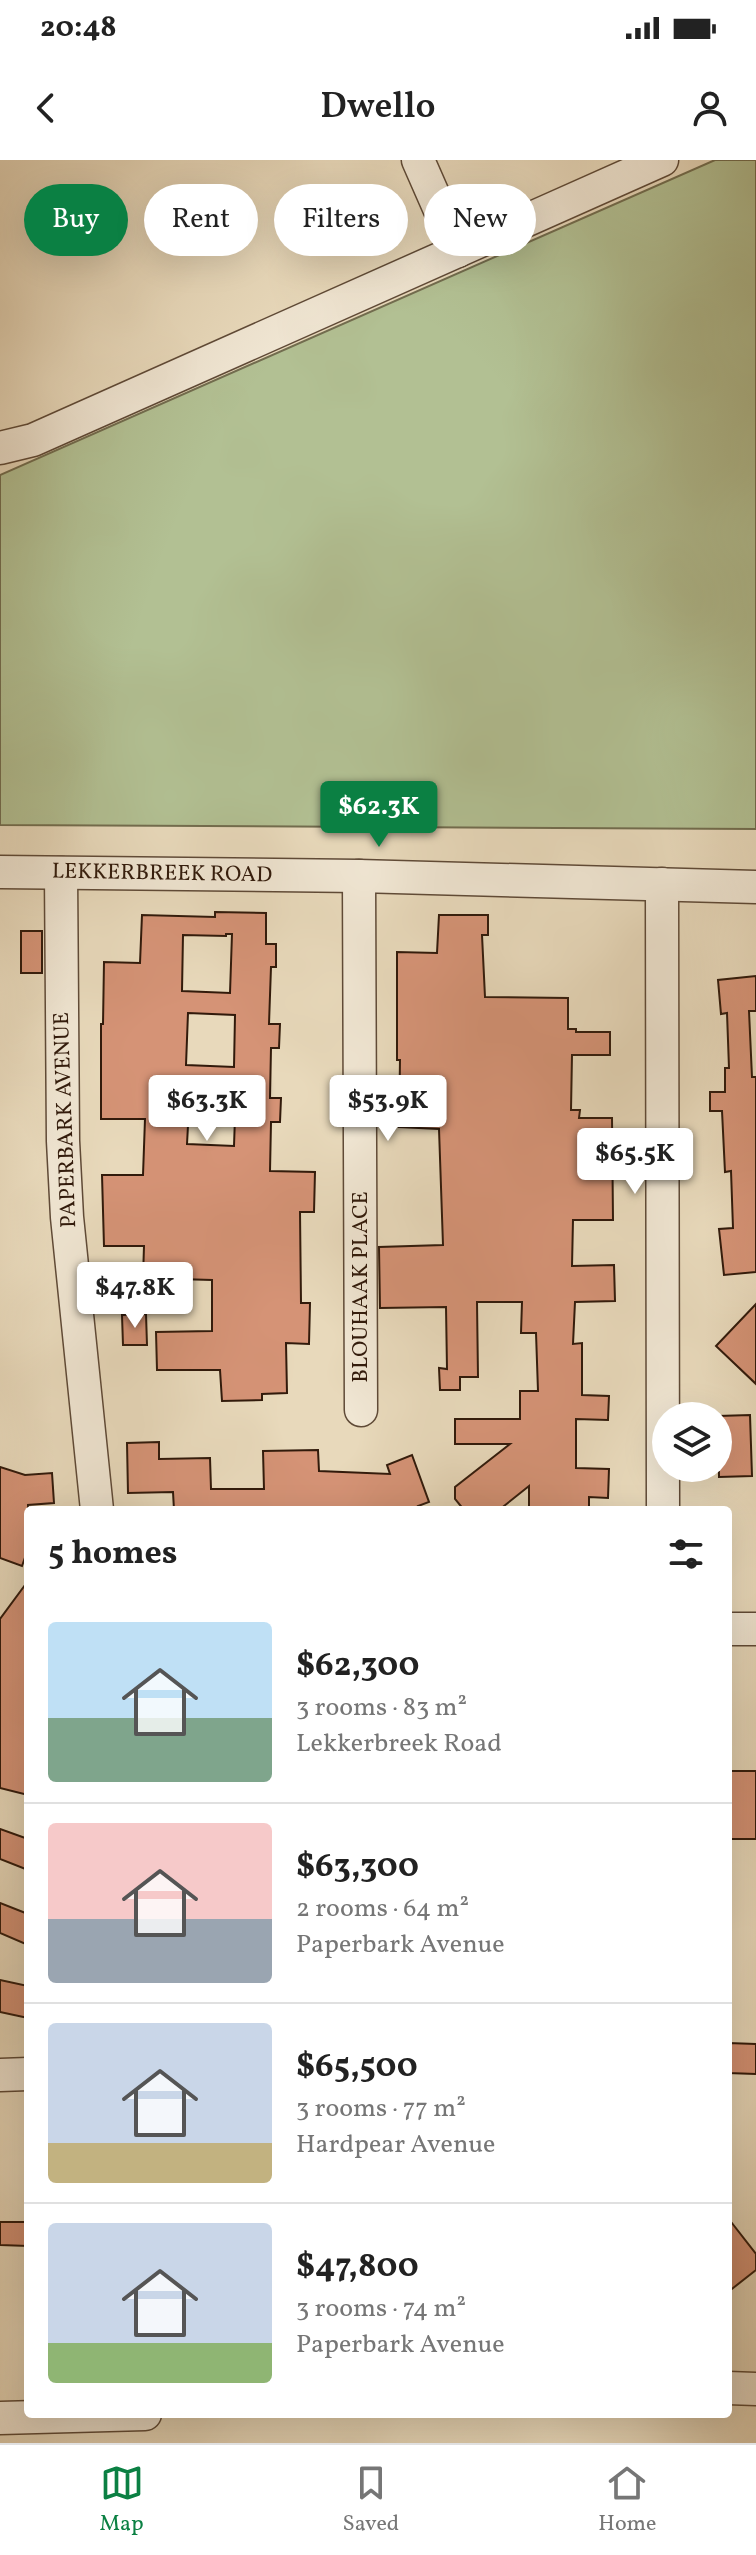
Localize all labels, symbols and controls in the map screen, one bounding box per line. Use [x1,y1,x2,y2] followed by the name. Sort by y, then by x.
[40,7,117,49] text: 20:48
[320,83,436,133] text: Dwello
[24,86,68,130] icon: back
[688,86,732,130] icon: person
[24,184,128,256] chip: Buy
[144,184,258,256] chip: Rent
[274,184,408,256] chip: Filters
[424,184,536,256] chip: New
[314,781,444,849] pin: $62.3K
[338,789,420,825] text: $62.3K
[52,857,272,891] street label: LEKKERBREEK ROAD
[47,1012,85,1228] street label: PAPERBARK AVENUE
[142,1075,272,1143] pin: $63.3K
[323,1075,453,1143] pin: $53.9K
[167,1083,247,1119] text: $63.3K
[348,1083,428,1119] text: $53.9K
[570,1128,700,1196] pin: $65.5K
[595,1136,675,1172] text: $65.5K
[346,1191,377,1383] street label: BLOUHAAK PLACE
[70,1262,200,1330] pin: $47.8K
[95,1270,175,1306] text: $47.8K
[652,1402,732,1482] map controls
[652,1402,732,1482] button: layers
[48,1531,178,1578] text: 5 homes
[664,1532,708,1576] icon: filters
[296,1643,420,1690] text: $62,300
[112,1654,208,1750] icon: home
[296,1690,467,1726] text: 3 rooms · 83 m²
[296,1726,502,1762] text: Lekkerbreek Road
[296,1844,419,1891] text: $63,300
[112,1855,208,1951] icon: home
[296,1891,469,1927] text: 2 rooms · 64 m²
[296,1927,505,1963] text: Paperbark Avenue
[296,2044,418,2091] text: $65,500
[112,2055,208,2151] icon: home
[296,2091,466,2127] text: 3 rooms · 77 m²
[296,2127,495,2163] text: Hardpear Avenue
[296,2244,419,2291] text: $47,800
[112,2255,208,2351] icon: home
[296,2291,466,2327] text: 3 rooms · 74 m²
[296,2327,505,2363] text: Paperbark Avenue
[100,2461,144,2540] tab: Map
[343,2461,399,2540] tab: Saved
[598,2461,656,2540] tab: Home

